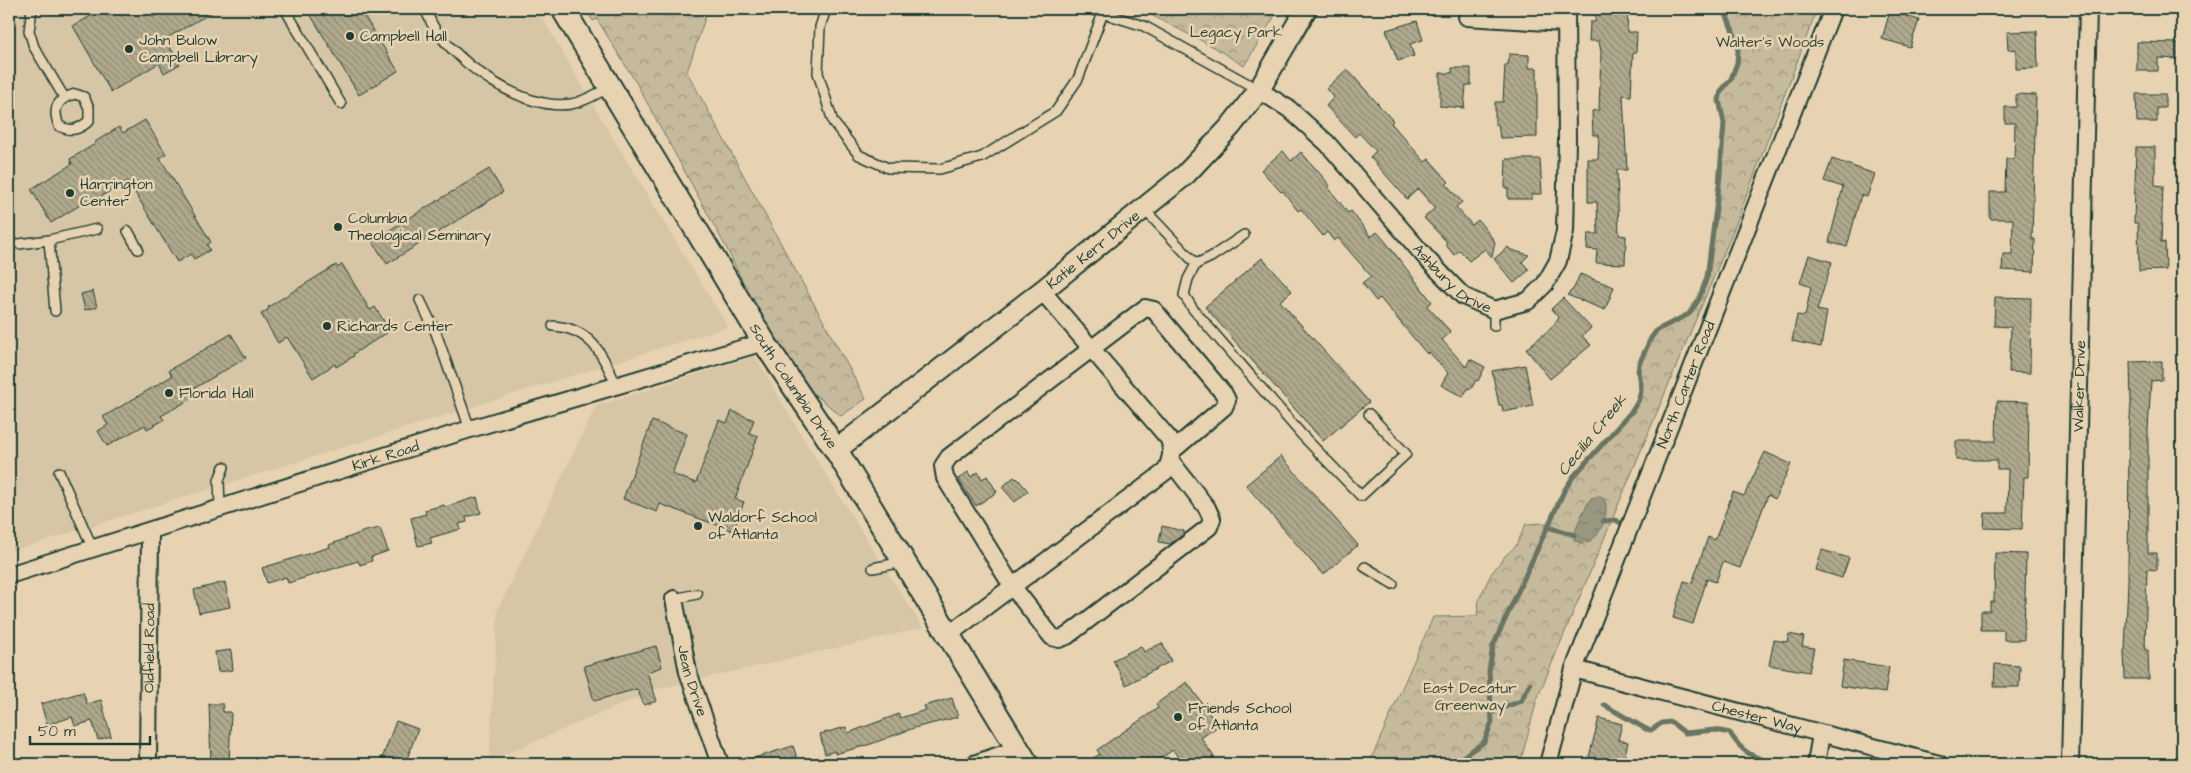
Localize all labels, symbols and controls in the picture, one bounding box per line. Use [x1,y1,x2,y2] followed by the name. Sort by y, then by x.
[1190,22,1282,44] park label: Legacy Park
[360,26,447,47] place label: Campbell Hall
[139,30,258,69] place label: John Bulow Campbell Library
[344,30,356,42] marker: Campbell Hall
[1716,32,1825,53] park label: Walter's Woods
[123,43,135,55] marker: John Bulow Campbell Library
[80,174,153,212] place label: Harrington Center
[64,187,76,199] marker: Harrington Center
[1042,205,1144,294] street label: Katie Kerr Drive
[348,208,491,247] place label: Columbia Theological Seminary
[332,221,344,233] marker: Columbia Theological Seminary
[1408,239,1495,318] street label: Ashbury Drive
[337,316,453,337] place label: Richards Center
[1651,318,1720,451] street label: North Carter Road
[745,319,843,453] street label: South Columbia Drive
[321,320,333,332] marker: Richards Center
[2067,340,2091,432] street label: Walker Drive
[179,383,254,404] place label: Florida Hall
[163,387,175,399] marker: Florida Hall
[1552,389,1633,481] water label: Cecilia Creek
[349,435,422,476] street label: Kirk Road
[708,507,817,545] place label: Waldorf School of Atlanta
[692,520,704,532] marker: Waldorf School of Atlanta
[138,603,160,693] street label: Oldfield Road
[673,643,713,719] street label: Jean Drive
[1423,678,1517,717] park label: East Decatur Greenway
[1710,695,1804,739] street label: Chester Way
[1188,698,1292,736] place label: Friends School of Atlanta
[1172,711,1184,723] marker: Friends School of Atlanta
[30,713,150,745] scale bar
[38,721,76,742] text: 50 m

